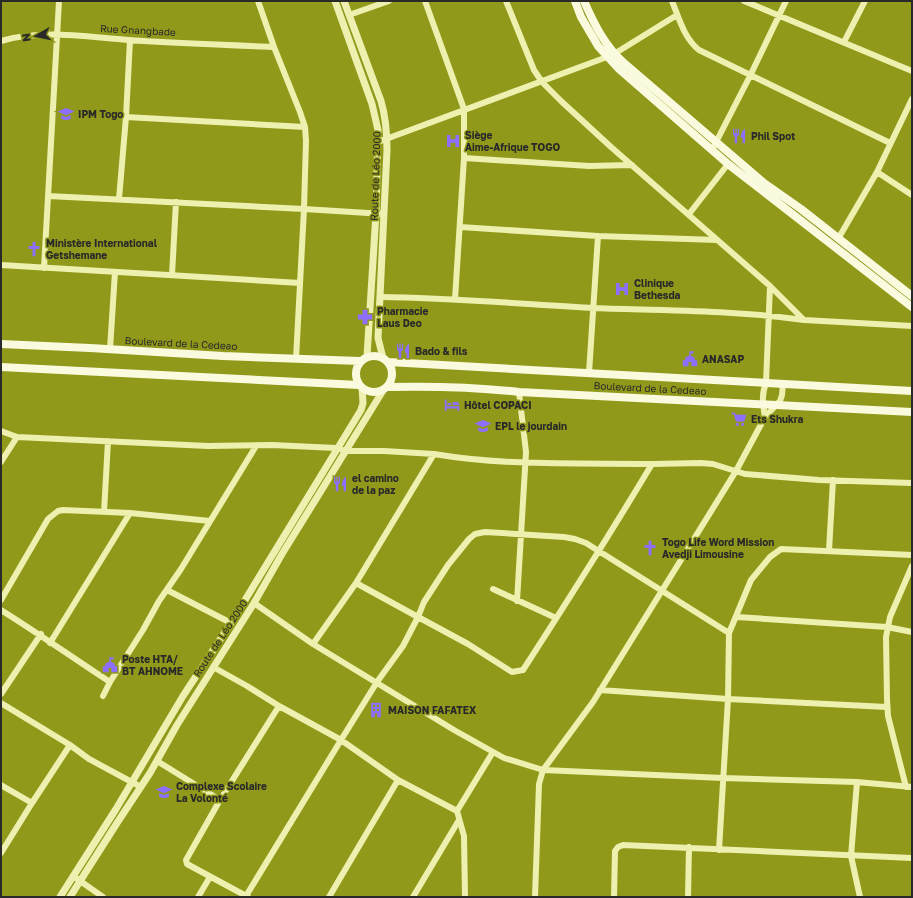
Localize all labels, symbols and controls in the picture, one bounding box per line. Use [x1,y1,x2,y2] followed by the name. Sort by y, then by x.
[16,16,56,56] north arrow
[100,22,176,38] street label: Rue Gnangbade
[19,32,33,43] text: N
[57,105,75,123] school or university icon: IPM Togo
[78,108,123,120] place label: IPM Togo
[730,127,748,145] restaurant icon: Phil Spot
[465,129,560,153] place label: Siège Aime-Afrique TOGO
[751,130,795,142] place label: Phil Spot
[367,131,383,221] street label: Route de Léo 2000
[444,132,462,150] hospital icon: Siège Aime-Afrique TOGO
[46,237,158,261] place label: Ministère International Getshemane
[25,240,43,258] church icon: Ministère International Getshemane
[634,277,681,301] place label: Clinique Bethesda
[613,280,631,298] hospital icon: Clinique Bethesda
[377,305,428,329] place label: Pharmacie Laus Deo
[356,308,374,326] pharmacy icon: Pharmacie Laus Deo
[124,334,238,352] street label: Boulevard de la Cedeao
[394,342,412,360] restaurant icon: Bado & fils
[415,345,468,357] place label: Bado & fils
[681,350,699,368] public building icon: ANASAP
[702,353,744,365] place label: ANASAP
[593,379,707,397] street label: Boulevard de la Cedeao
[443,396,461,414] hotel icon: Hôtel COPACI
[464,399,532,411] place label: Hôtel COPACI
[730,410,748,428] supermarket icon: Ets Shukra
[751,413,804,425] place label: Ets Shukra
[474,417,492,435] school or university icon: EPL le jourdain
[495,420,567,432] place label: EPL le jourdain
[352,472,399,496] place label: el camino de la paz
[331,475,349,493] restaurant icon: el camino de la paz
[662,536,774,560] place label: Togo Life Word Mission Avedji Limousine
[641,539,659,557] church icon: Togo Life Word Mission Avedji Limousine
[191,597,249,679] street label: Route de Léo 2000
[122,653,183,677] place label: Poste HTA/ BT AHNOME
[101,656,119,674] public building icon: Poste HTA/ BT AHNOME
[367,701,385,719] building icon: MAISON FAFATEX
[388,704,477,716] place label: MAISON FAFATEX
[176,780,267,804] place label: Complexe Scolaire La Volonté
[155,783,173,801] school or university icon: Complexe Scolaire La Volonté

